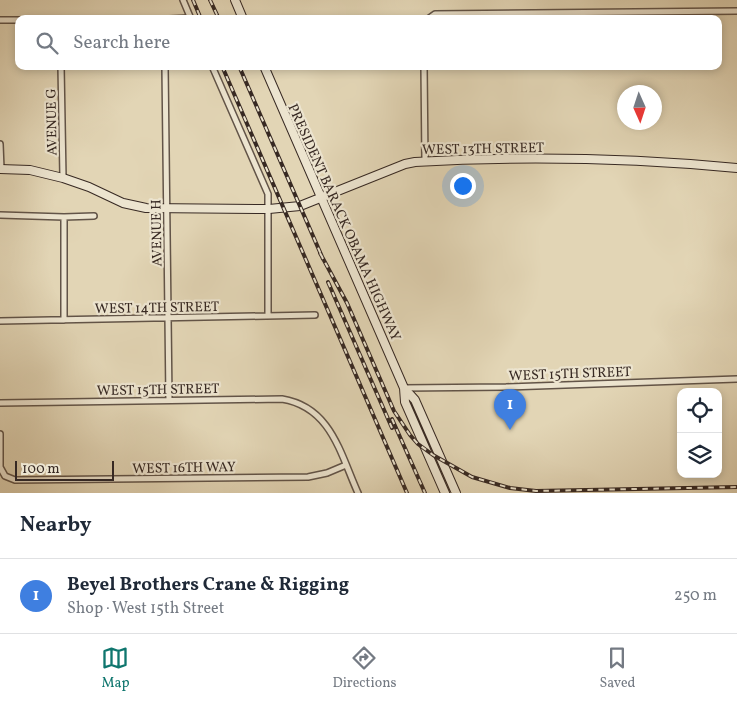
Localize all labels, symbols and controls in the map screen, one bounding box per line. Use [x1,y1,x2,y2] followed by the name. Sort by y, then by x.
[15,15,722,70] search box
[33,29,61,57] icon: search
[73,30,170,56] text: Search here
[617,85,662,130] north arrow
[42,88,63,156] street label: AVENUE G
[283,101,405,344] street label: PRESIDENT BARACK OBAMA HIGHWAY
[422,139,544,160] street label: WEST 13TH STREET
[450,173,476,199] your location
[147,199,168,267] street label: AVENUE H
[95,298,219,319] street label: WEST 14TH STREET
[508,363,632,386] street label: WEST 15TH STREET
[96,380,220,401] street label: WEST 15TH STREET
[677,388,722,478] map controls
[677,388,722,433] button: locate
[494,389,526,430] pin: 1
[677,433,722,478] button: layers
[15,458,114,481] scale bar
[132,458,236,479] street label: WEST 16TH WAY
[22,460,60,479] text: 100 m
[20,511,91,540] text: Nearby
[67,572,349,598] text: Beyel Brothers Crane & Rigging
[33,585,39,607] text: 1
[674,585,717,607] text: 250 m
[67,598,224,620] text: Shop · West 15th Street
[101,644,129,693] tab: Map
[332,644,397,693] tab: Directions
[599,644,636,693] tab: Saved

